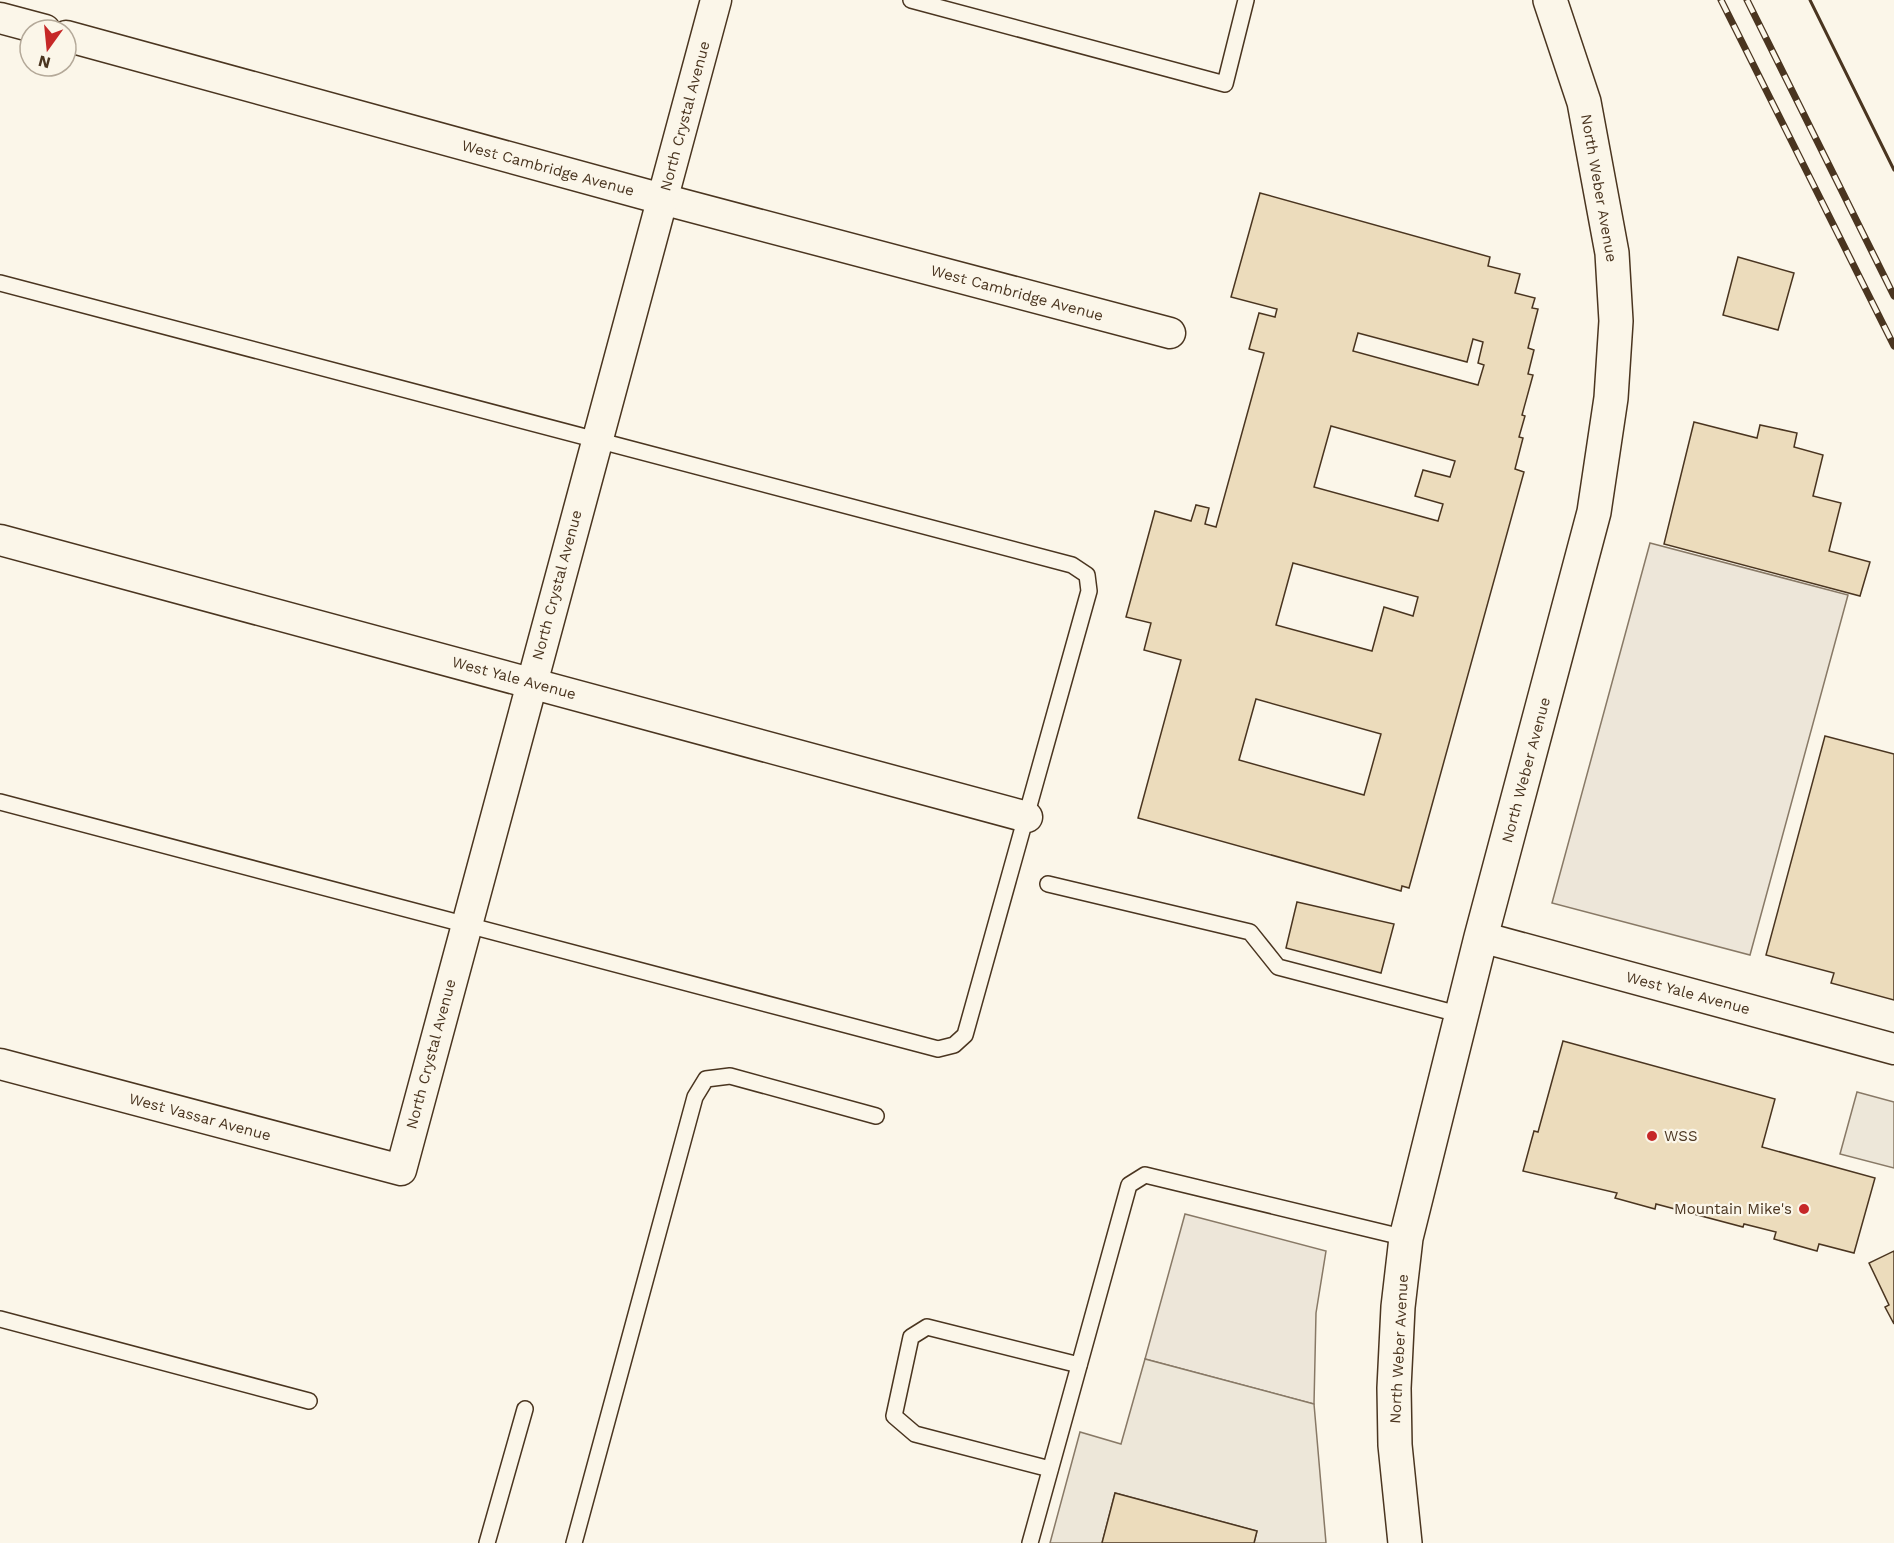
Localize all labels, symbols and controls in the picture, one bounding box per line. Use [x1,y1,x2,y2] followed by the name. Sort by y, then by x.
[18,18,78,78] north arrow
[656,39,714,193] street label: North Crystal Avenue
[36,51,52,73] text: N
[1577,113,1621,263] street label: North Weber Avenue
[460,136,636,200] street label: West Cambridge Avenue
[929,261,1105,325] street label: West Cambridge Avenue
[528,508,586,662] street label: North Crystal Avenue
[450,653,578,703] street label: West Yale Avenue
[1498,695,1554,845] street label: North Weber Avenue
[1624,968,1752,1018] street label: West Yale Avenue
[402,977,460,1131] street label: North Crystal Avenue
[127,1089,273,1145] street label: West Vassar Avenue
[1664,1127,1698,1145] place label: WSS
[1645,1129,1659,1143] marker: WSS
[1674,1200,1792,1218] place label: Mountain Mike's
[1797,1202,1811,1216] marker: Mountain Mike's
[1386,1274,1412,1424] street label: North Weber Avenue

